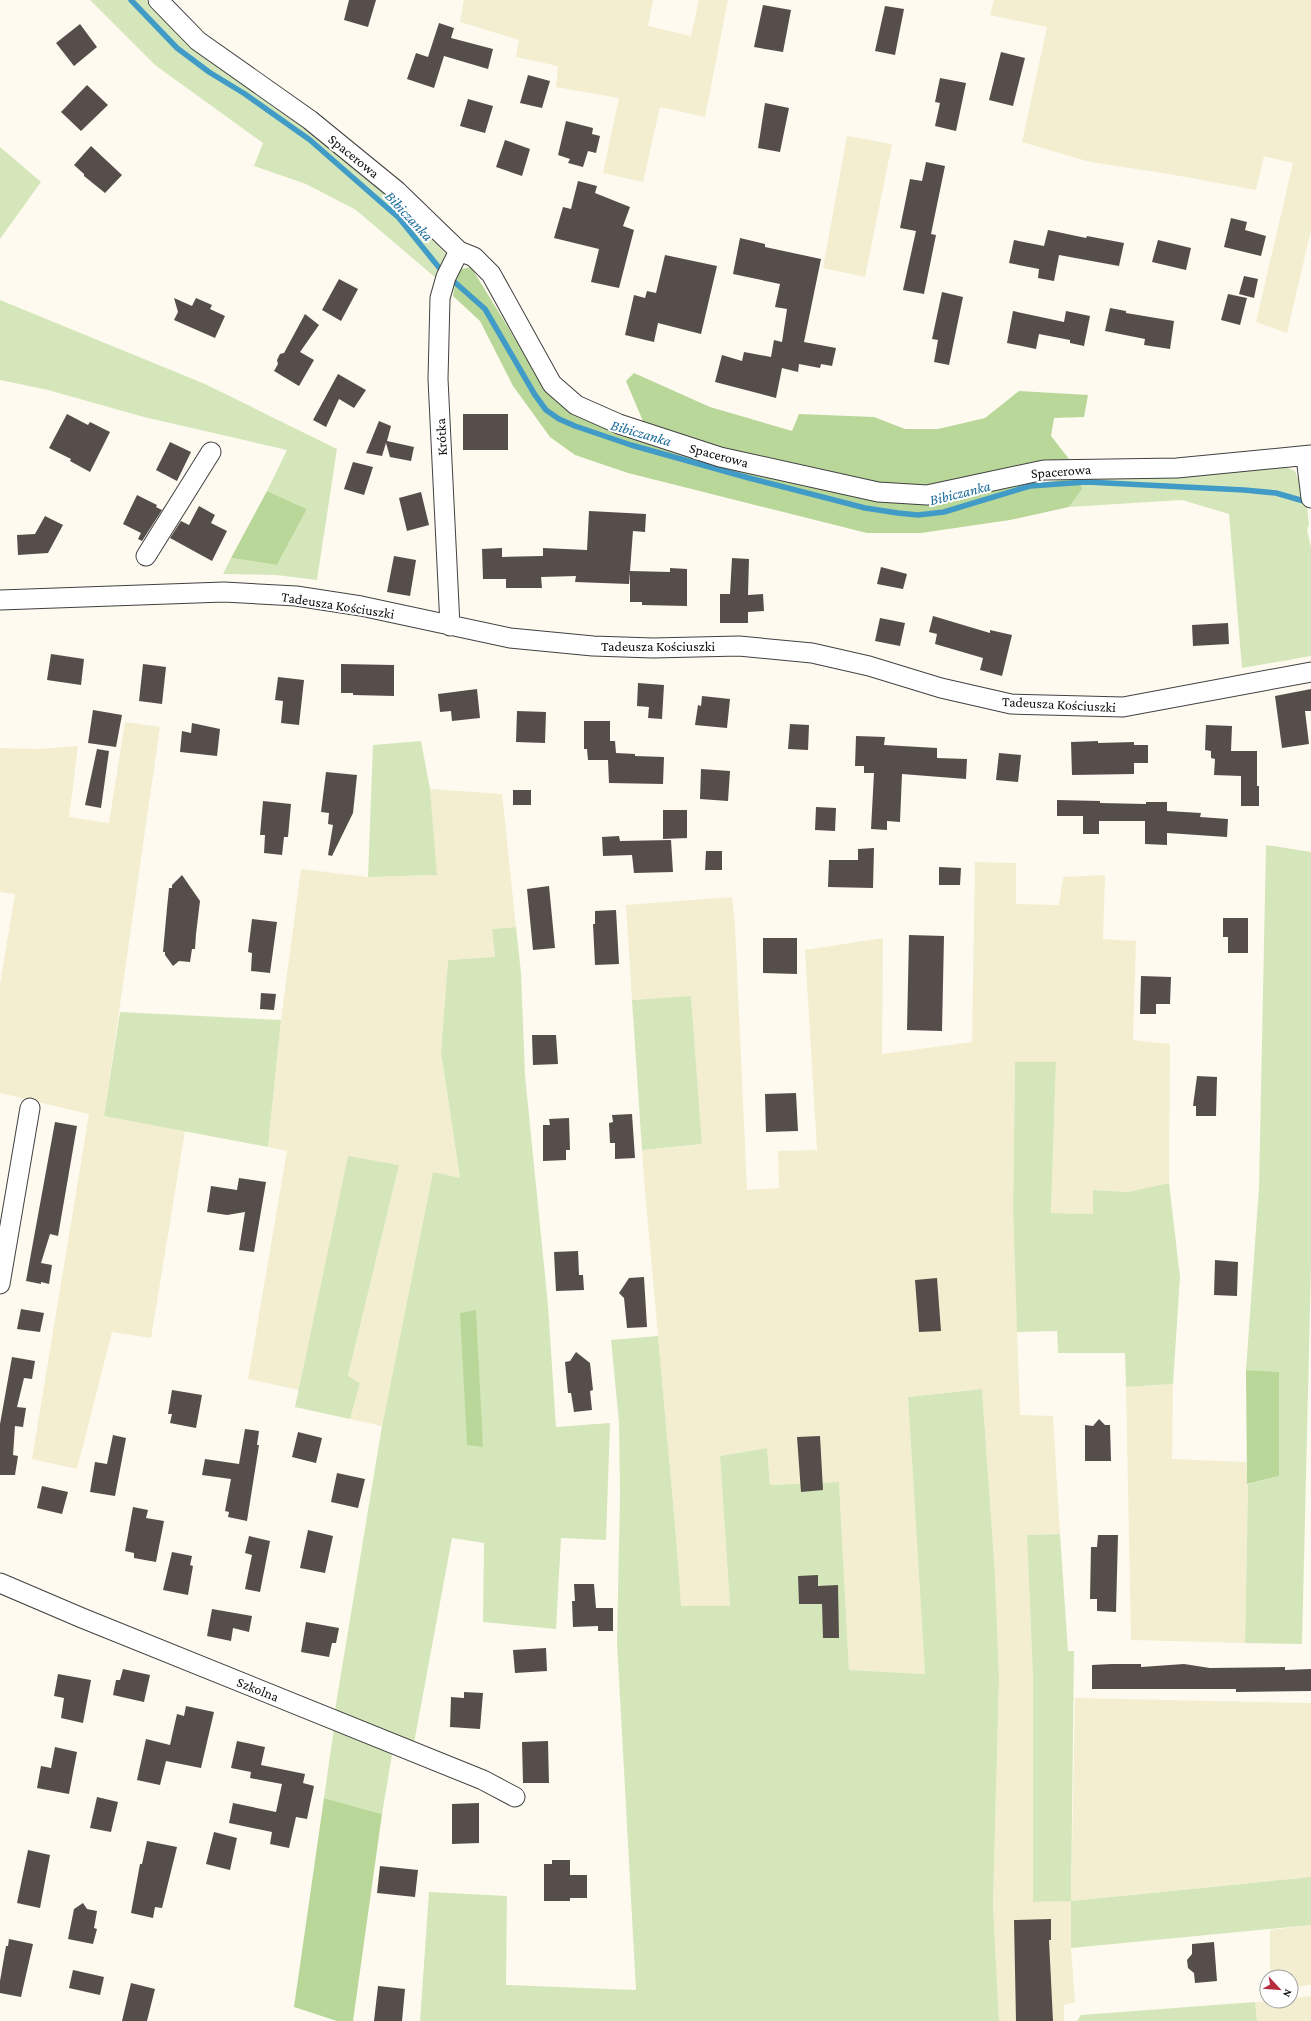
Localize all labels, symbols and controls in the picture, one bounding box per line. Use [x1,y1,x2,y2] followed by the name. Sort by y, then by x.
[325,131,383,182] street label: Spacerowa
[382,188,436,244] water label: Bibiczanka
[432,417,450,456] street label: Krótka
[609,417,673,449] water label: Bibiczanka
[688,439,751,471] street label: Spacerowa
[1030,461,1092,481] street label: Spacerowa
[928,478,992,508] water label: Bibiczanka
[280,588,396,622] street label: Tadeusza Kościuszki
[601,638,715,654] street label: Tadeusza Kościuszki
[1002,693,1117,715] street label: Tadeusza Kościuszki
[235,1673,282,1705] street label: Szkolna
[1259,1969,1299,2009] north arrow
[1281,1987,1295,2000] text: N

